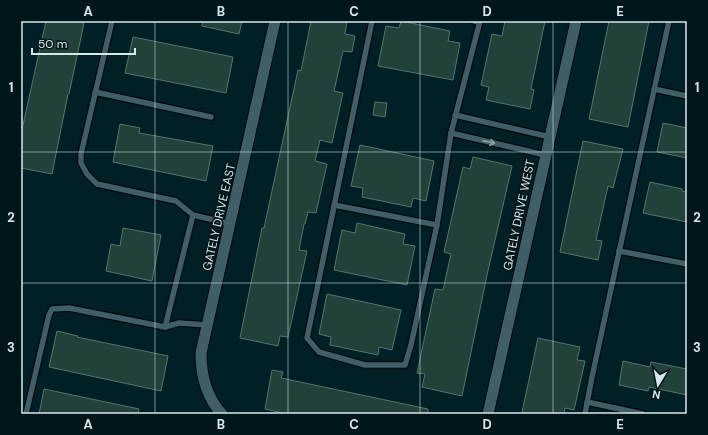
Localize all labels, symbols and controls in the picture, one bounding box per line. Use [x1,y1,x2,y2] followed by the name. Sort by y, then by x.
[83,3,93,20] text: A
[217,3,225,20] text: B
[349,3,359,20] text: C
[482,3,492,20] text: D
[616,3,624,20] text: E
[32,30,135,56] scale bar
[38,36,67,52] text: 50 m
[9,79,13,96] text: 1
[695,79,699,96] text: 1
[482,139,495,146] one-way arrow
[499,158,539,272] street label: GATELY DRIVE WEST
[199,162,239,272] street label: GATELY DRIVE EAST
[7,209,15,226] text: 2
[693,209,701,226] text: 2
[7,339,15,356] text: 3
[693,339,701,356] text: 3
[638,365,678,405] north arrow
[651,387,661,402] text: N
[83,416,93,433] text: A
[217,416,225,433] text: B
[349,416,359,433] text: C
[482,416,492,433] text: D
[616,416,624,433] text: E

